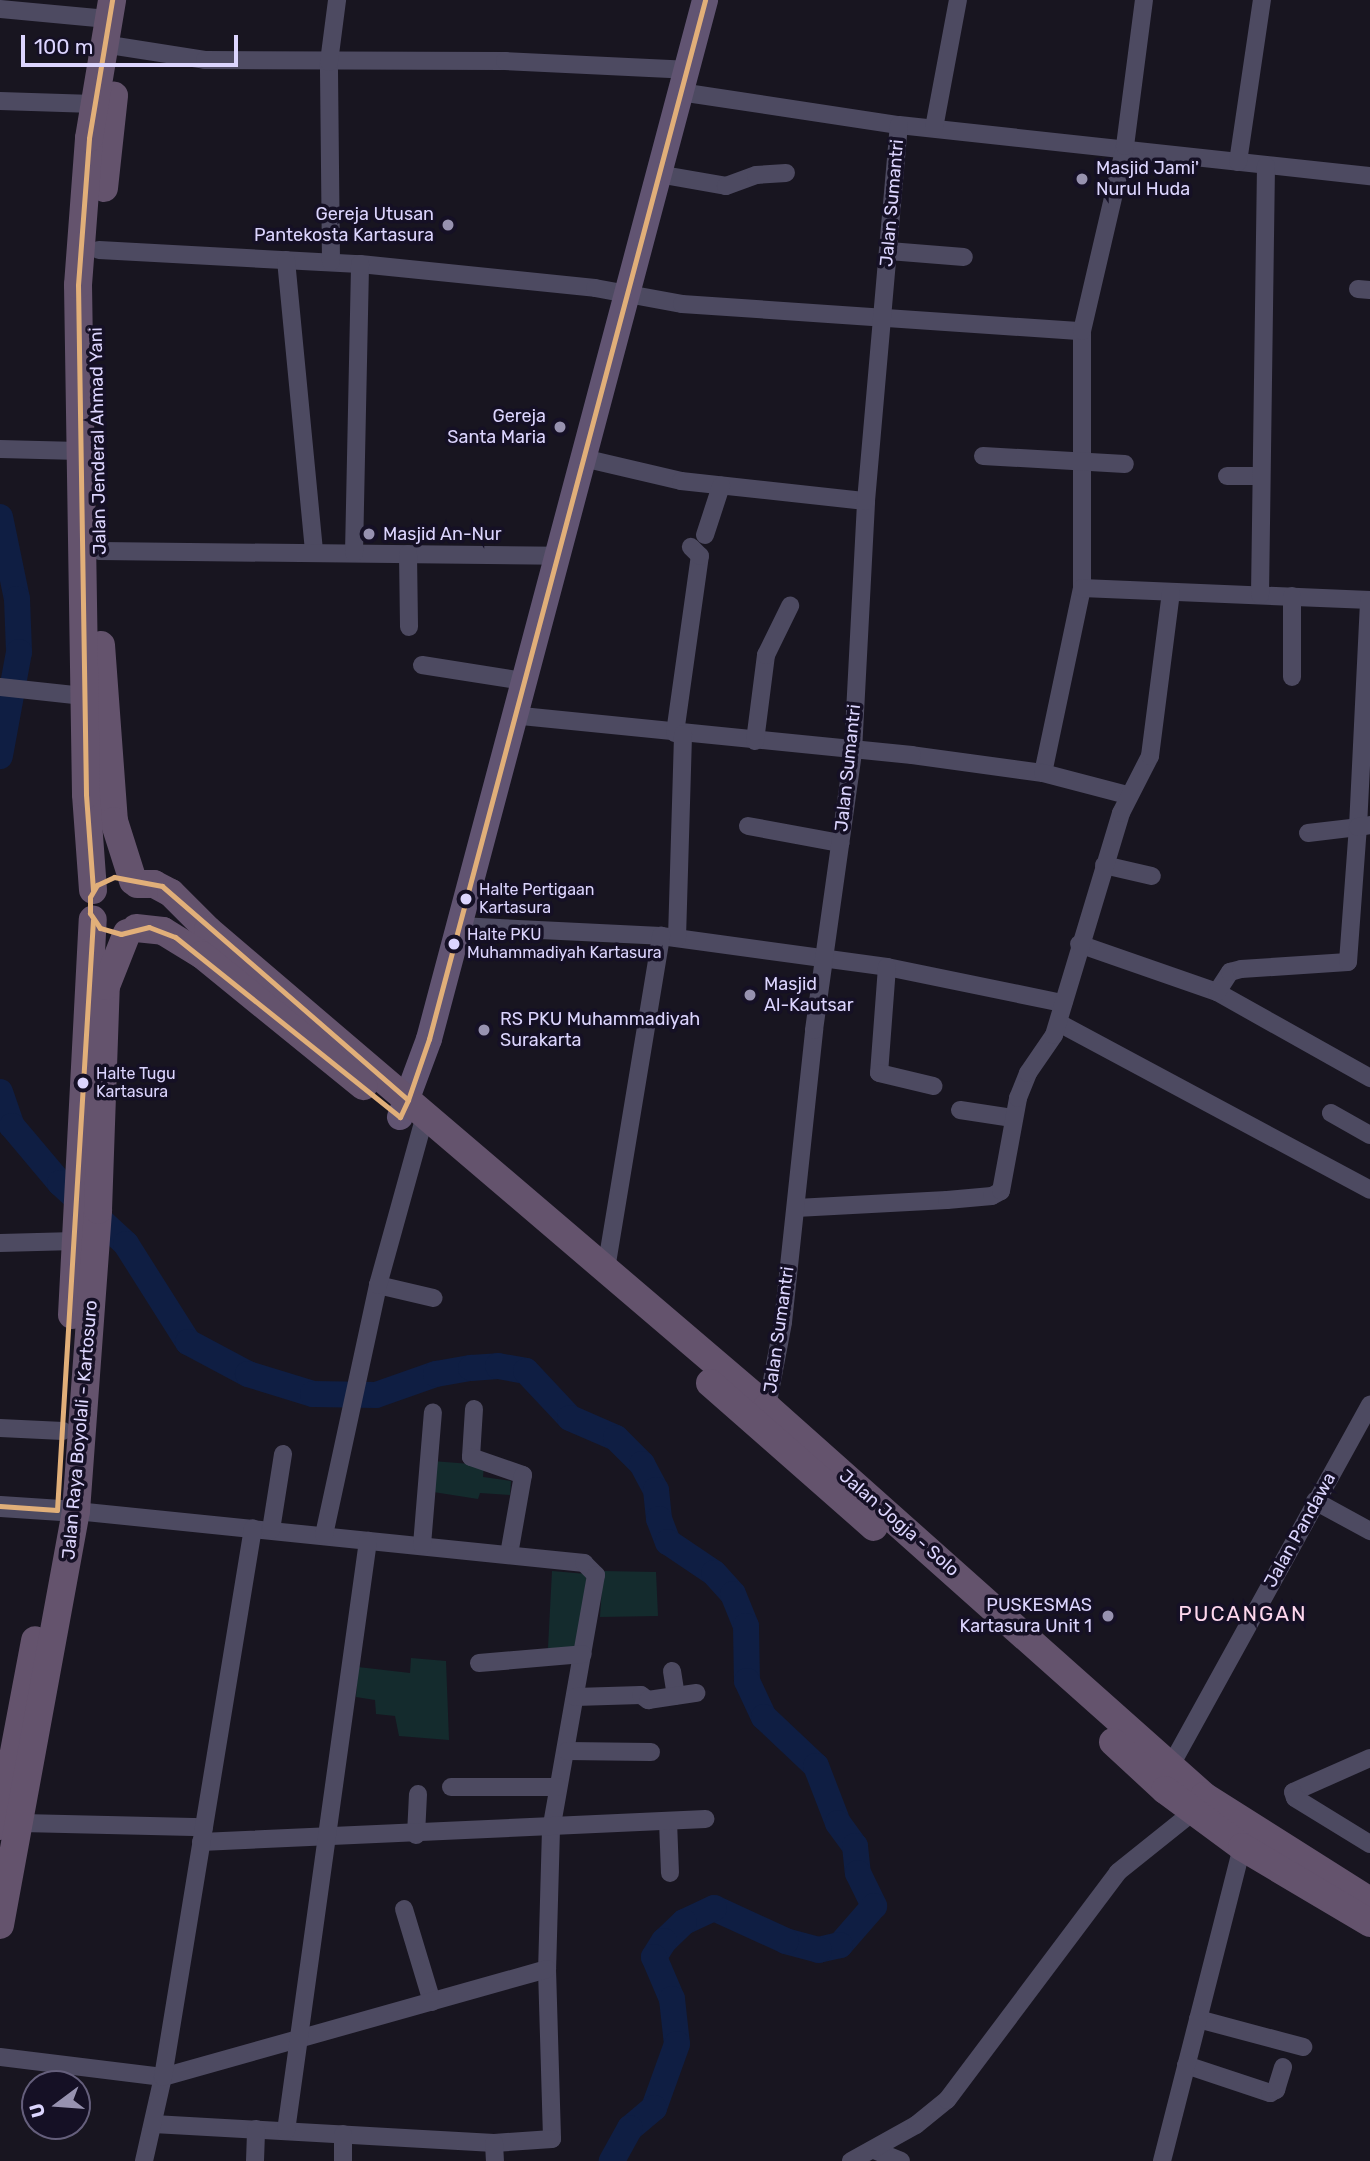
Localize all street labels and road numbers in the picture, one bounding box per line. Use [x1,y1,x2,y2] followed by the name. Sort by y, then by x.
[876,138,908,268] street label: Jalan Sumantri
[85,326,111,556] street label: Jalan Jenderal Ahmad Yani
[831,703,865,833] street label: Jalan Sumantri
[759,1265,799,1395] street label: Jalan Sumantri
[58,1299,102,1561] street label: Jalan Raya Boyolali - Kartosuro
[835,1465,963,1581] street label: Jalan Jogja - Solo
[1260,1469,1340,1591] street label: Jalan Pandawa

